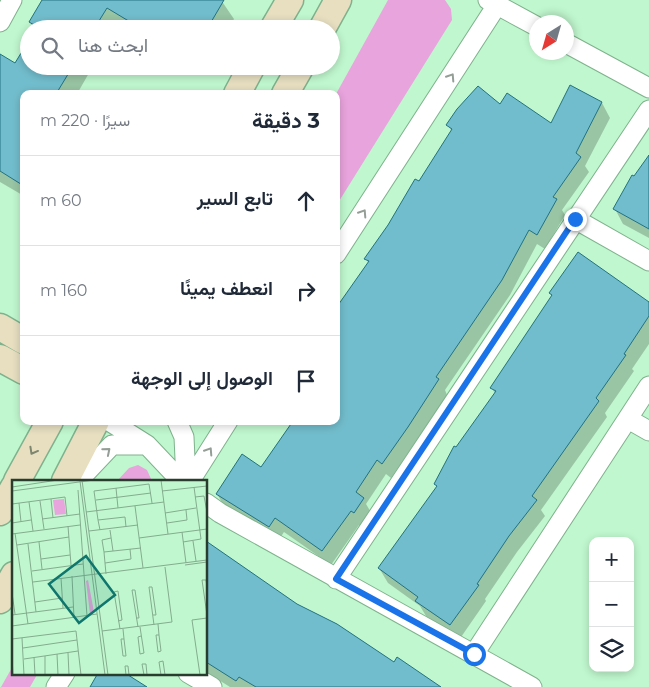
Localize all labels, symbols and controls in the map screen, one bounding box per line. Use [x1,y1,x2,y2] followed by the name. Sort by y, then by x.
[529,15,574,60] north arrow
[20,20,340,75] search box
[38,34,66,62] icon: search
[78,34,148,57] text: ابحث هنا
[445,73,454,83] one-way arrow
[252,108,320,133] text: 3 دقيقة
[40,111,130,130] text: سيرًا · 220 m
[197,187,273,210] text: تابع السير
[292,187,320,215] icon: ahead
[40,191,82,210] text: 60 m
[564,208,587,231] route end
[356,210,366,219] one-way arrow
[180,277,273,300] text: انعطف يمينًا
[292,277,320,305] icon: right
[40,281,87,300] text: 160 m
[131,367,273,390] text: الوصول إلى الوجهة
[292,367,320,395] icon: arrive
[30,446,40,455] one-way arrow
[102,447,111,456] one-way arrow
[203,447,212,457] one-way arrow
[12,480,208,674] inset map
[589,537,634,672] map controls
[589,537,634,582] button: +
[589,582,634,627] button: −
[589,627,634,672] button: layers
[463,643,486,666] route start

